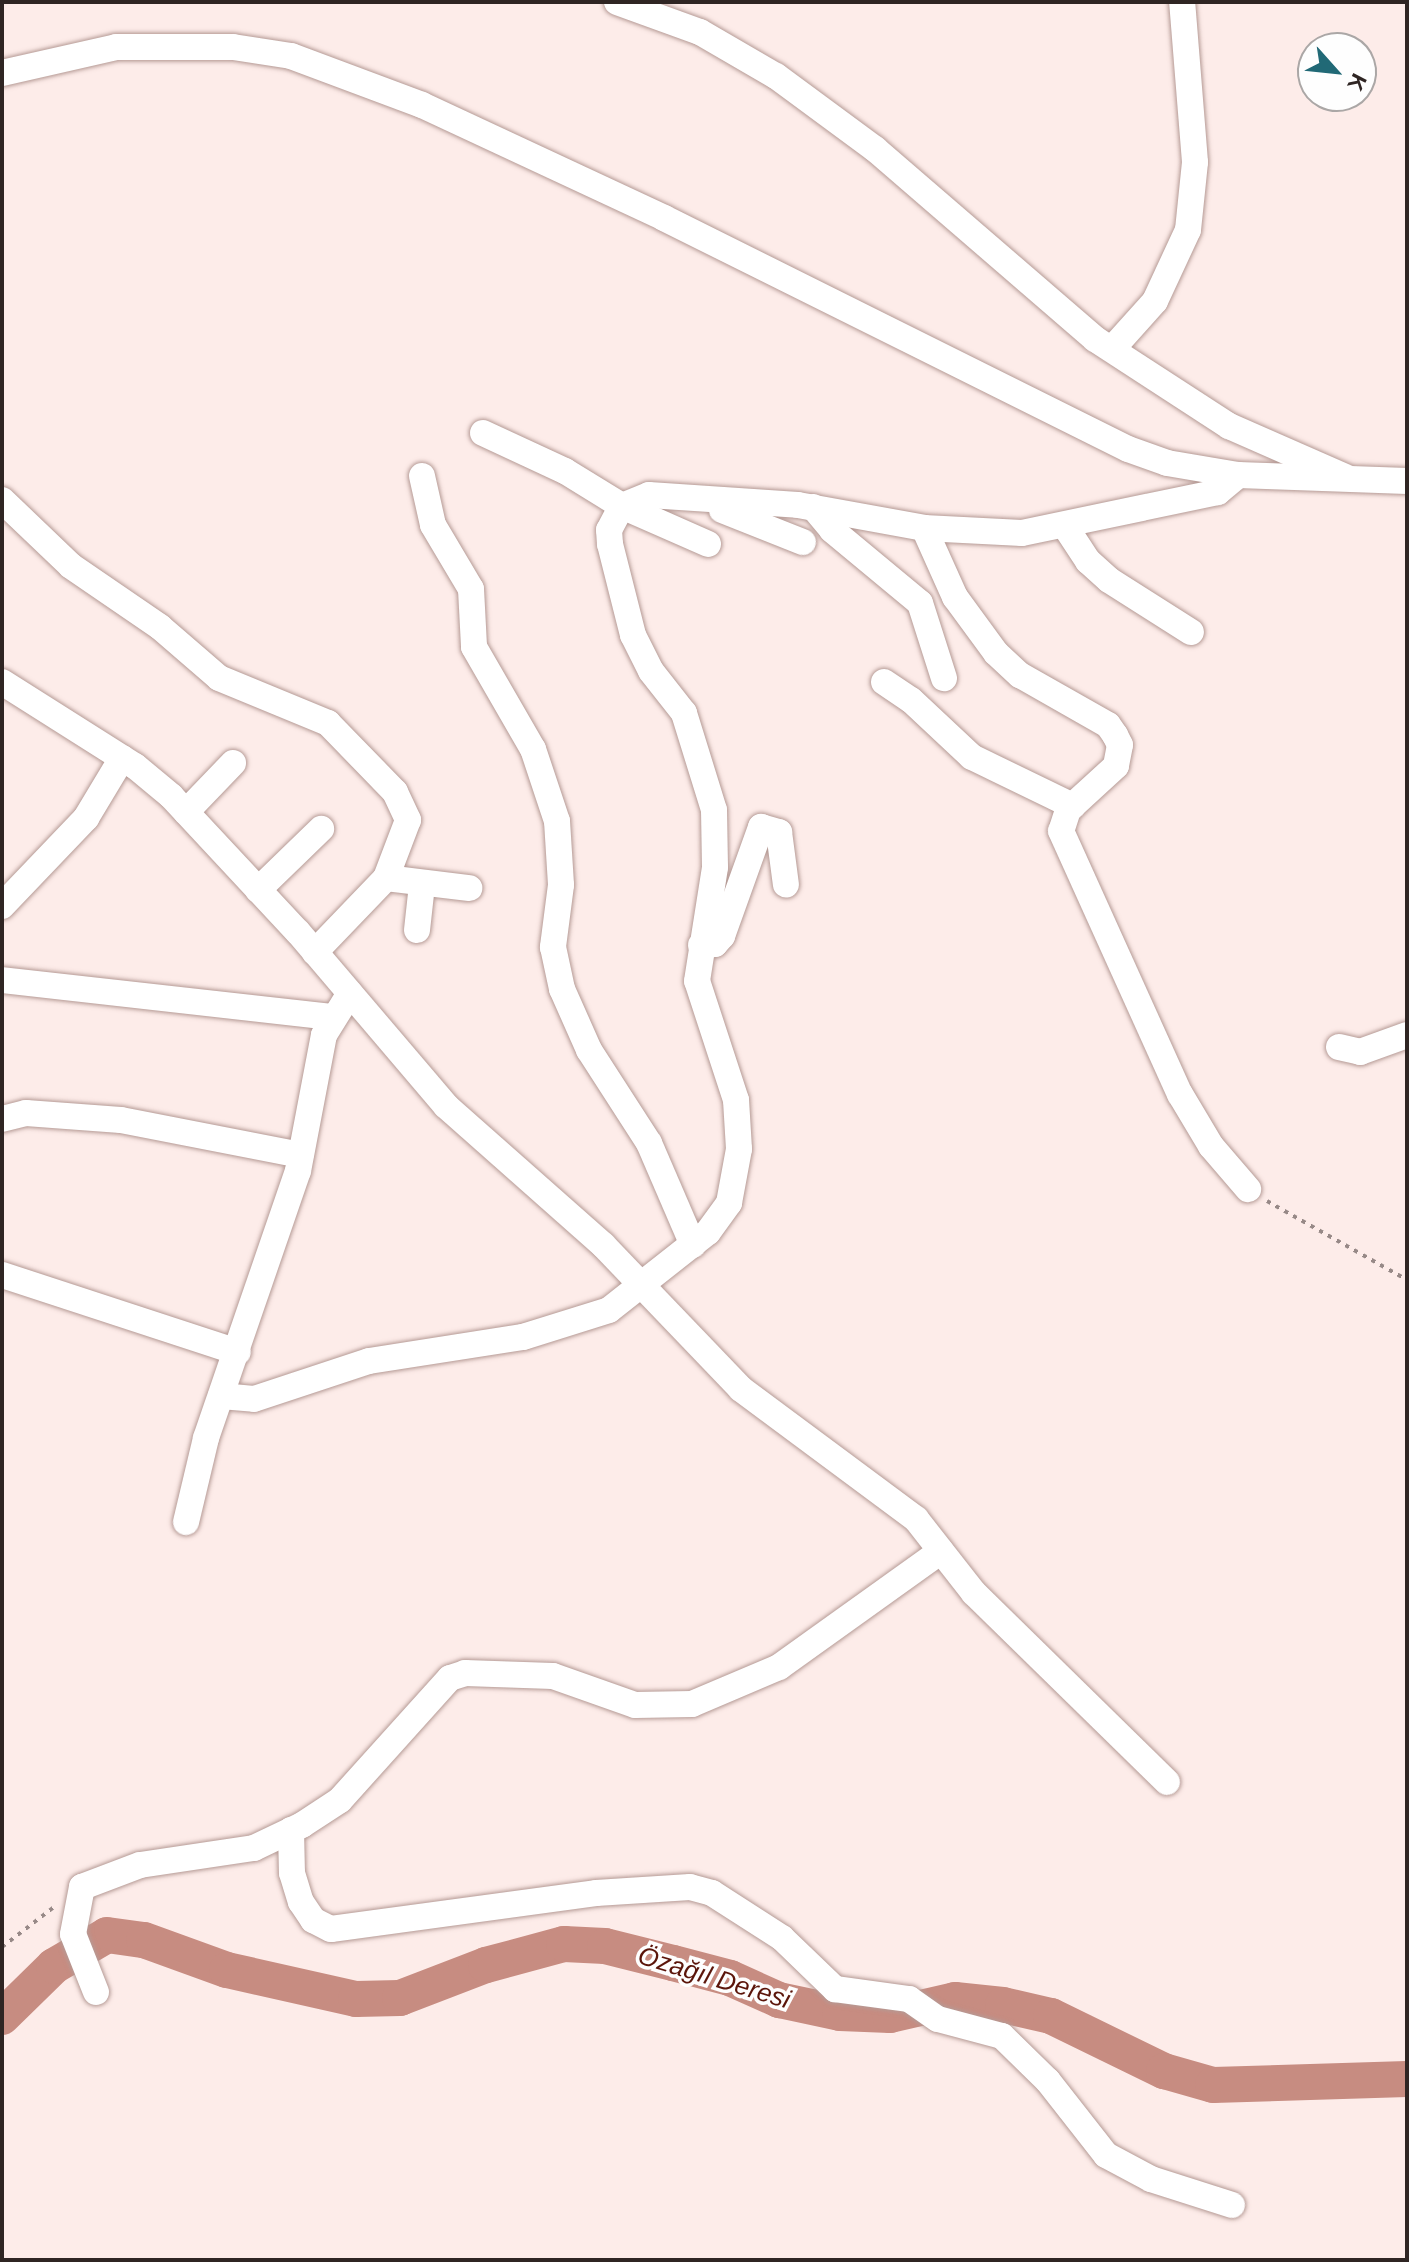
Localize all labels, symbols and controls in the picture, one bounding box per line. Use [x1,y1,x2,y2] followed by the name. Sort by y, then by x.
[1297,32,1377,112] north arrow
[1342,69,1372,95] text: K
[634,1940,794,2016] water label: Özağıl Deresi

